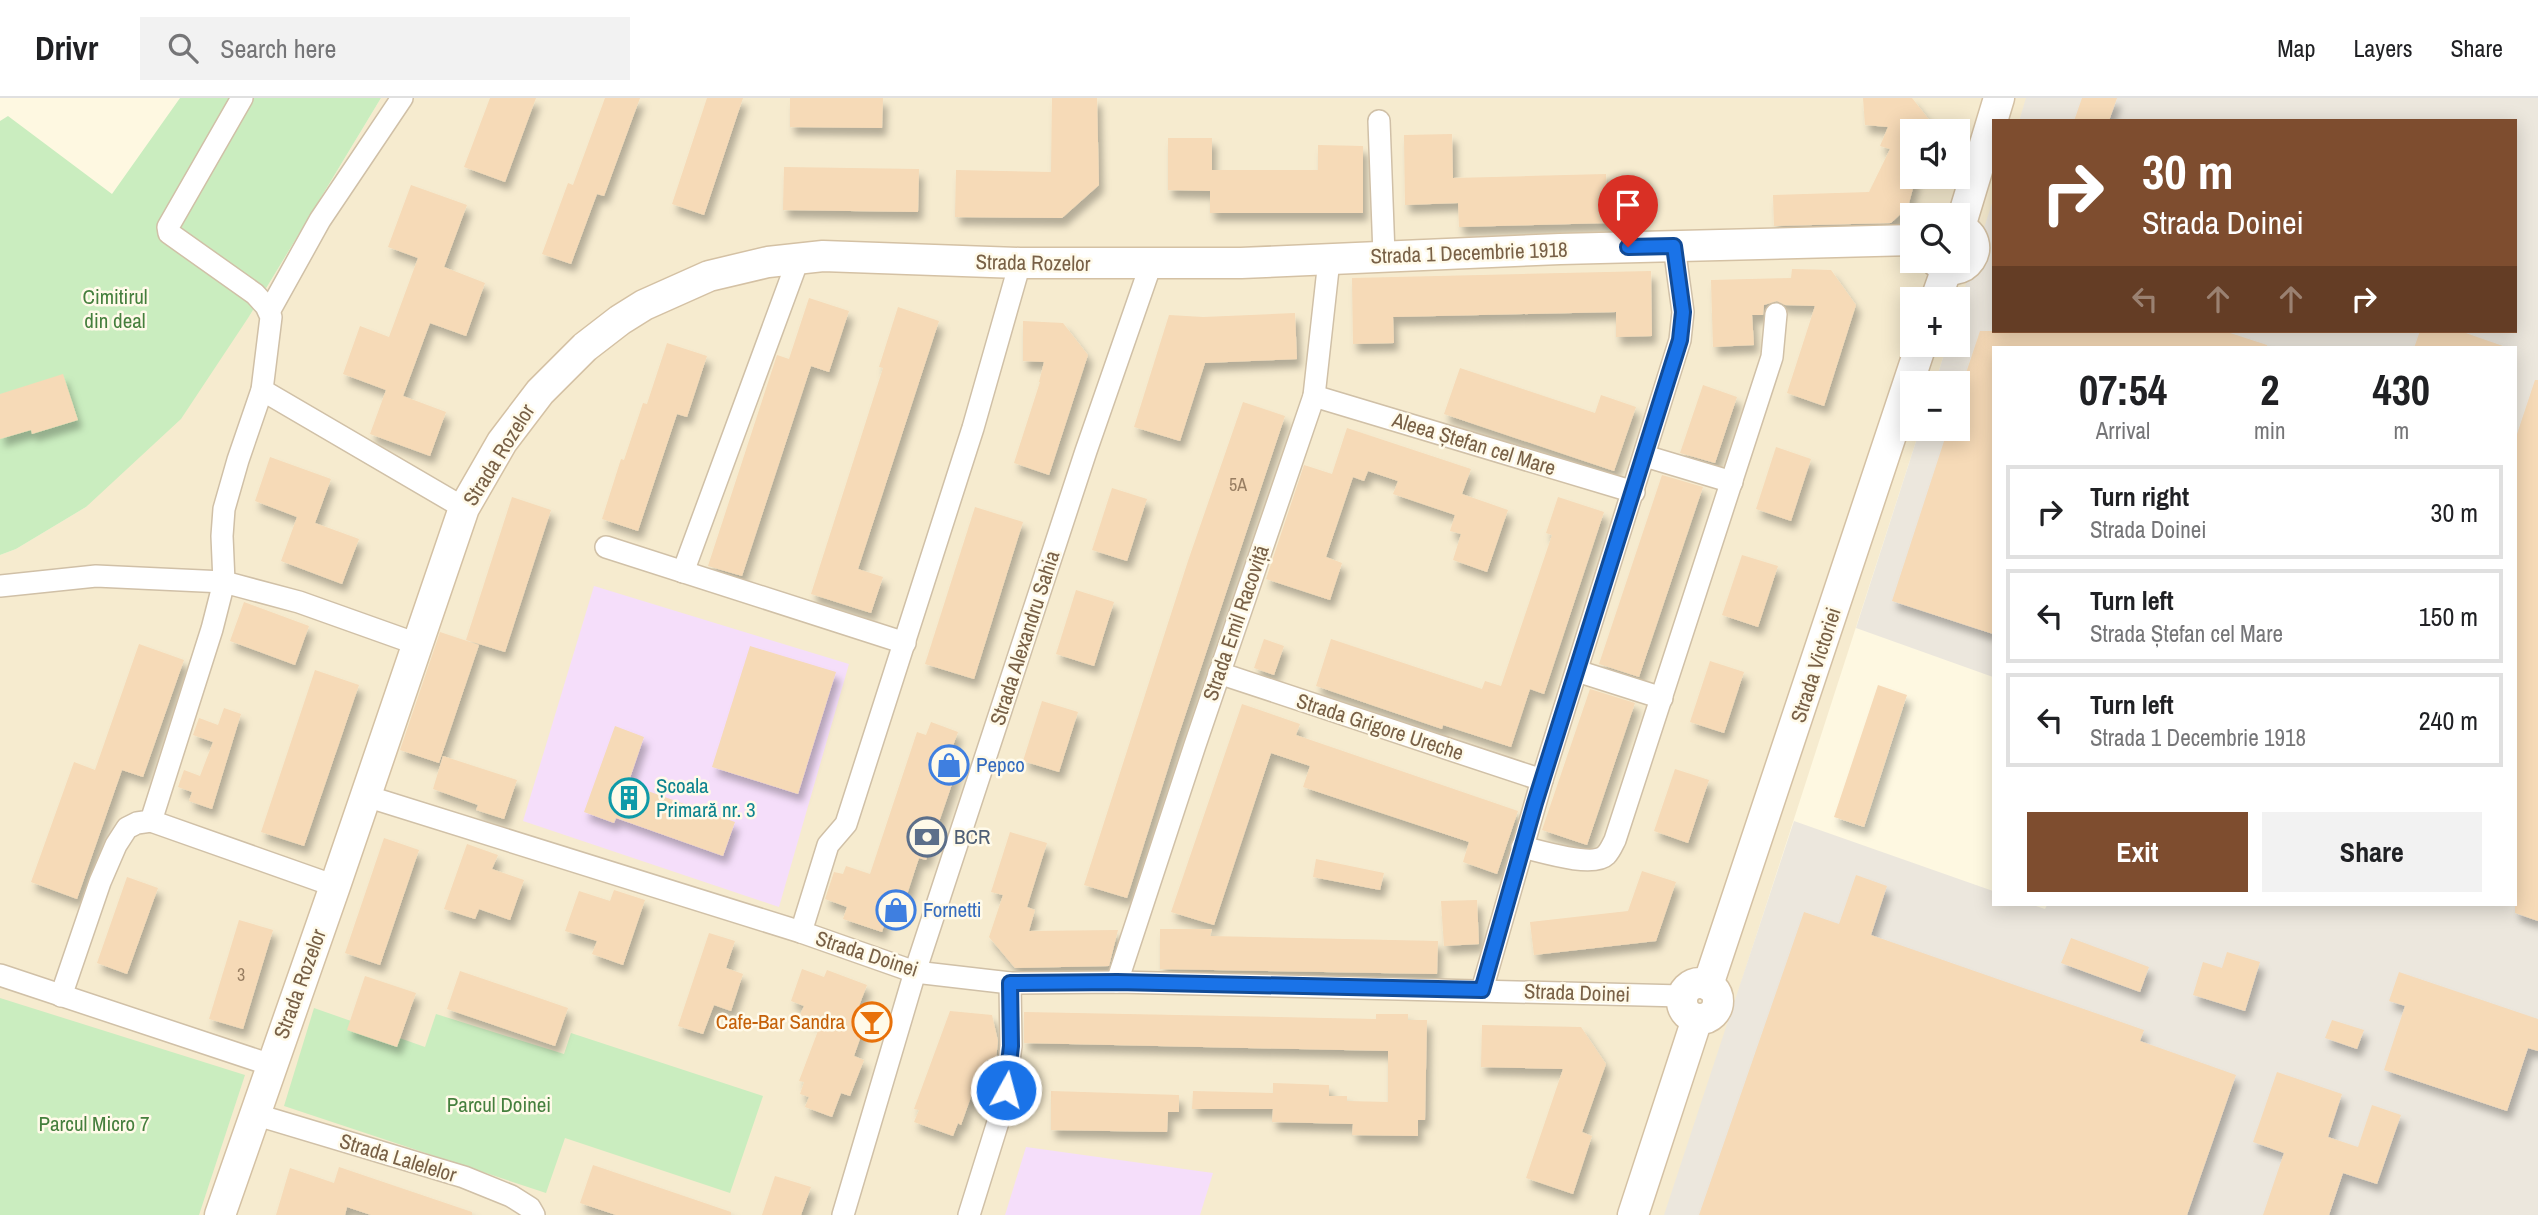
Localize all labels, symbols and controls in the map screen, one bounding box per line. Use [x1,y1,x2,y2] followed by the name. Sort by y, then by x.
[140,17,630,80] search box
[35,26,98,70] text: Drivr
[164,29,202,67] icon: search
[220,31,336,66] text: Search here
[2277,32,2315,64] text: Map
[2353,32,2412,64] text: Layers
[2450,32,2503,64] text: Share
[1900,119,1970,441] map controls
[1900,119,1970,189] button: sound
[2142,138,2234,204] text: 30 m
[2027,147,2118,238] icon: right
[1598,175,1658,247] pin
[1609,186,1647,224] icon: arrive
[2142,201,2304,244] text: Strada Doinei
[1900,203,1970,273] button: search
[1370,235,1568,270] street label: Strada 1 Decembrie 1918
[975,247,1091,278] street label: Strada Rozelor
[2126,280,2164,318] icon: left
[2199,280,2237,318] icon: ahead
[2272,280,2310,318] icon: ahead
[2345,280,2383,318] icon: right
[82,282,148,335] park label: Cimitirul din deal
[1900,287,1970,357] button: +
[2079,362,2167,418] text: 07:54
[2260,362,2279,418] text: 2
[2373,362,2430,418] text: 430
[1900,371,1970,441] button: −
[456,398,541,511] street label: Strada Rozelor
[1388,405,1559,482] street label: Aleea Ștefan cel Mare
[2096,415,2150,446] text: Arrival
[2254,415,2286,446] text: min
[2393,415,2409,446] text: m
[1229,472,1247,497] house number: 5A
[2090,479,2189,514] text: Turn right
[2031,493,2069,531] icon: right
[2431,495,2478,530] text: 30 m
[2090,514,2206,545] text: Strada Doinei
[1195,541,1276,704] street label: Strada Emil Racoviță
[983,546,1067,729] street label: Strada Alexandru Sahia
[2090,583,2174,618] text: Turn left
[2031,597,2069,635] icon: left
[2419,599,2478,634] text: 150 m
[1783,604,1848,726] street label: Strada Victoriei
[2090,618,2283,649] text: Strada Ștefan cel Mare
[1293,686,1467,767] street label: Strada Grigore Ureche
[2090,687,2174,722] text: Turn left
[2031,701,2069,739] icon: left
[2419,703,2478,738] text: 240 m
[2090,722,2306,753] text: Strada 1 Decembrie 1918
[928,744,970,786] shop icon: Pepco
[976,750,1025,779] place label: Pepco
[656,771,756,824] place label: Școala Primară nr. 3
[608,777,650,819] building icon: Școala Primară nr. 3
[2027,812,2248,892] button: Exit
[2262,812,2482,892] button: Share
[906,816,948,858] bank icon: BCR
[954,822,990,851] place label: BCR
[875,889,917,931] shop icon: Fornetti
[923,895,982,924] place label: Fornetti
[812,923,922,984] street label: Strada Doinei
[266,925,333,1043] street label: Strada Rozelor
[237,962,245,987] house number: 3
[1523,976,1631,1009] street label: Strada Doinei
[851,1001,893,1043] bar icon: Cafe-Bar Sandra
[716,1007,845,1036] place label: Cafe-Bar Sandra
[969,1053,1043,1127] position arrow
[447,1090,551,1119] park label: Parcul Doinei
[38,1109,150,1138] park label: Parcul Micro 7
[336,1126,460,1189] street label: Strada Lalelelor

